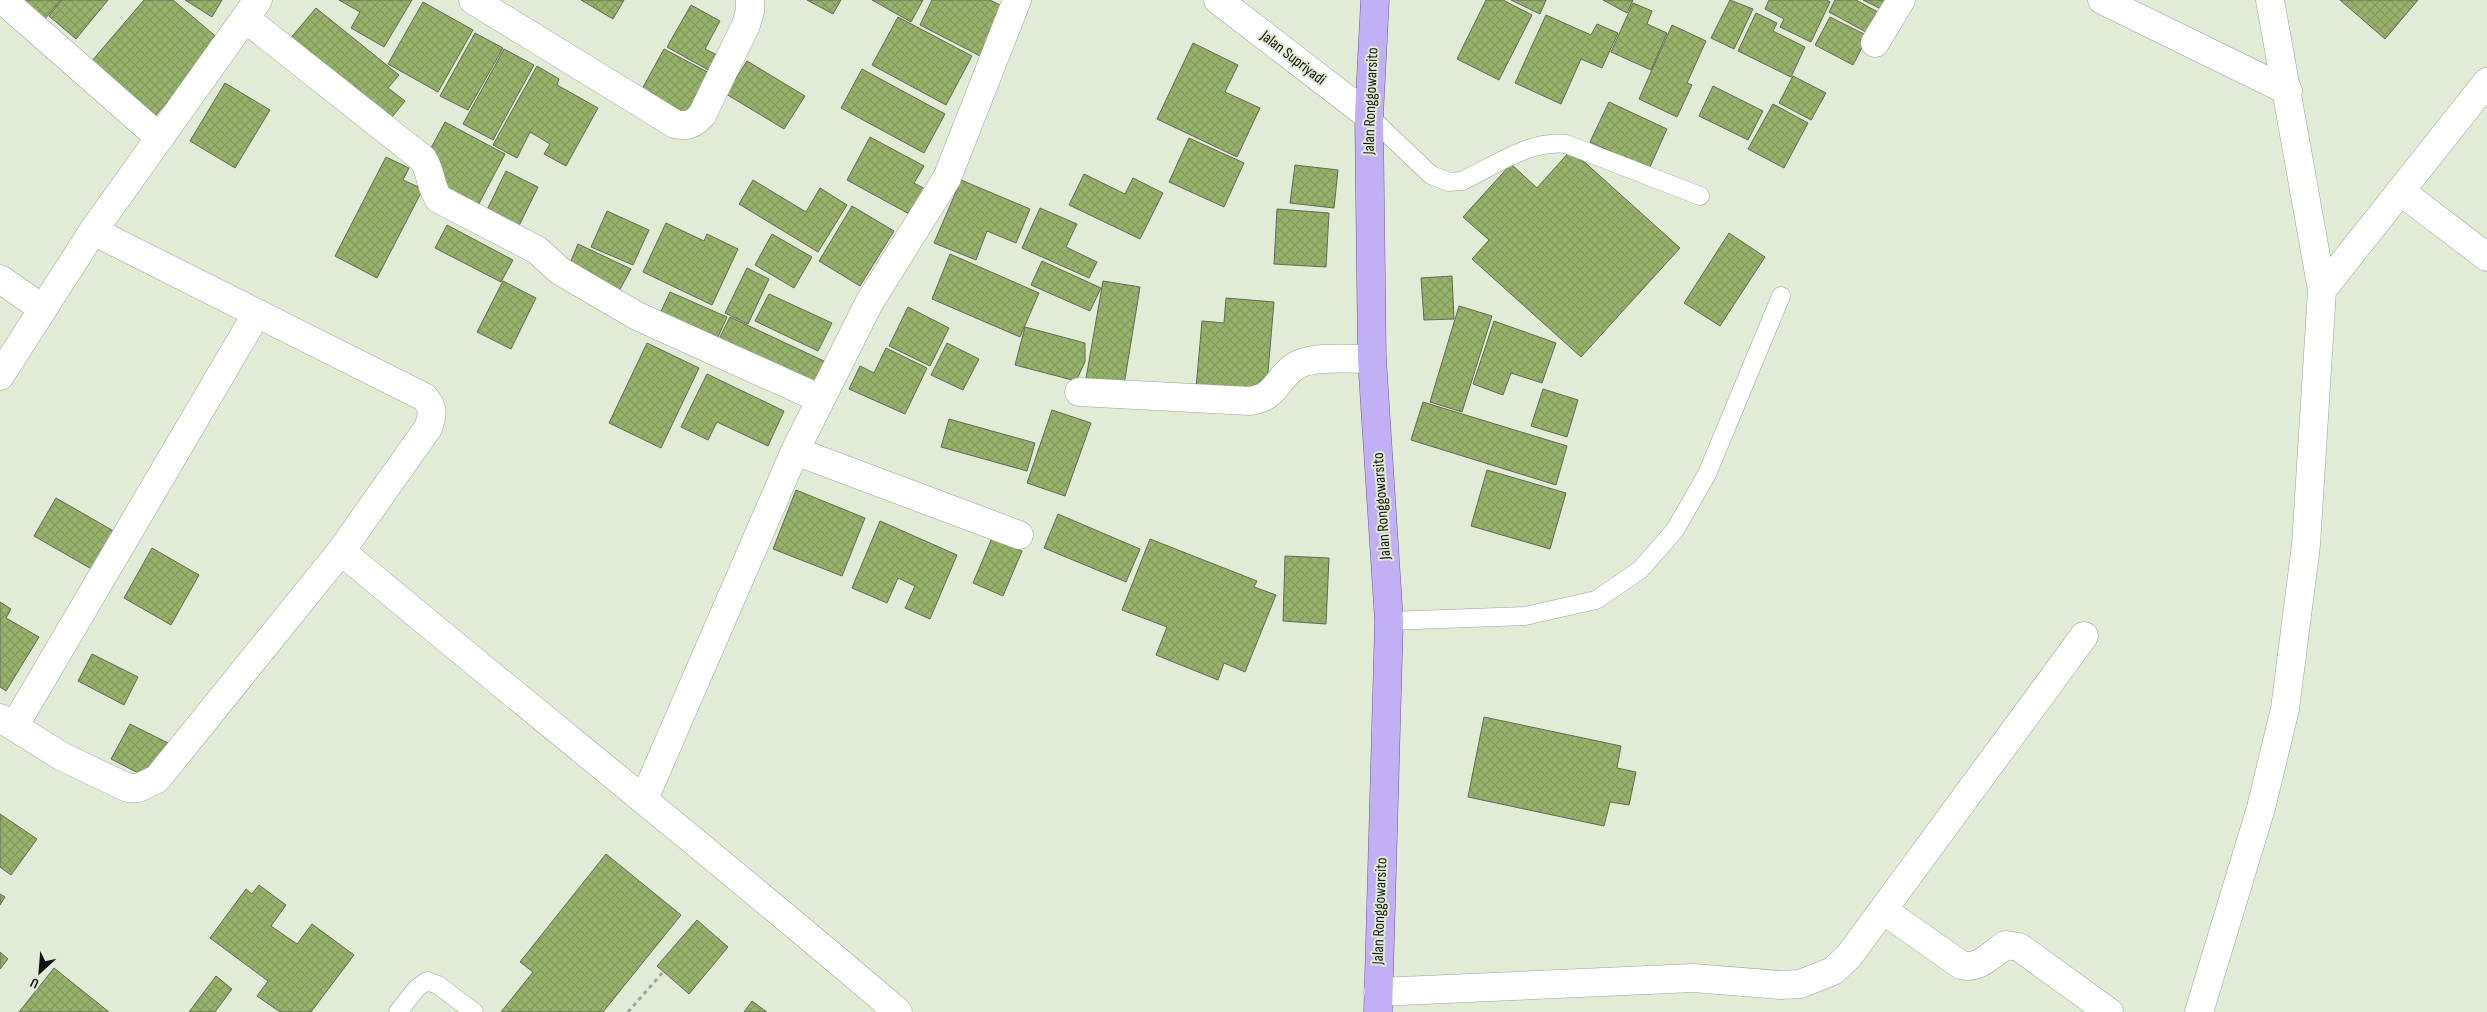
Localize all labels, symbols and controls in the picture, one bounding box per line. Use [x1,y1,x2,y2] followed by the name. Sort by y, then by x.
[1256,26,1329,89] street label: Jalan Supriyadi
[1360,47,1382,156] street label: Jalan Ronggowarsito
[1369,452,1395,561] street label: Jalan Ronggowarsito
[1369,857,1391,966] street label: Jalan Ronggowarsito
[15,947,65,997] north arrow
[28,974,42,992] text: U

